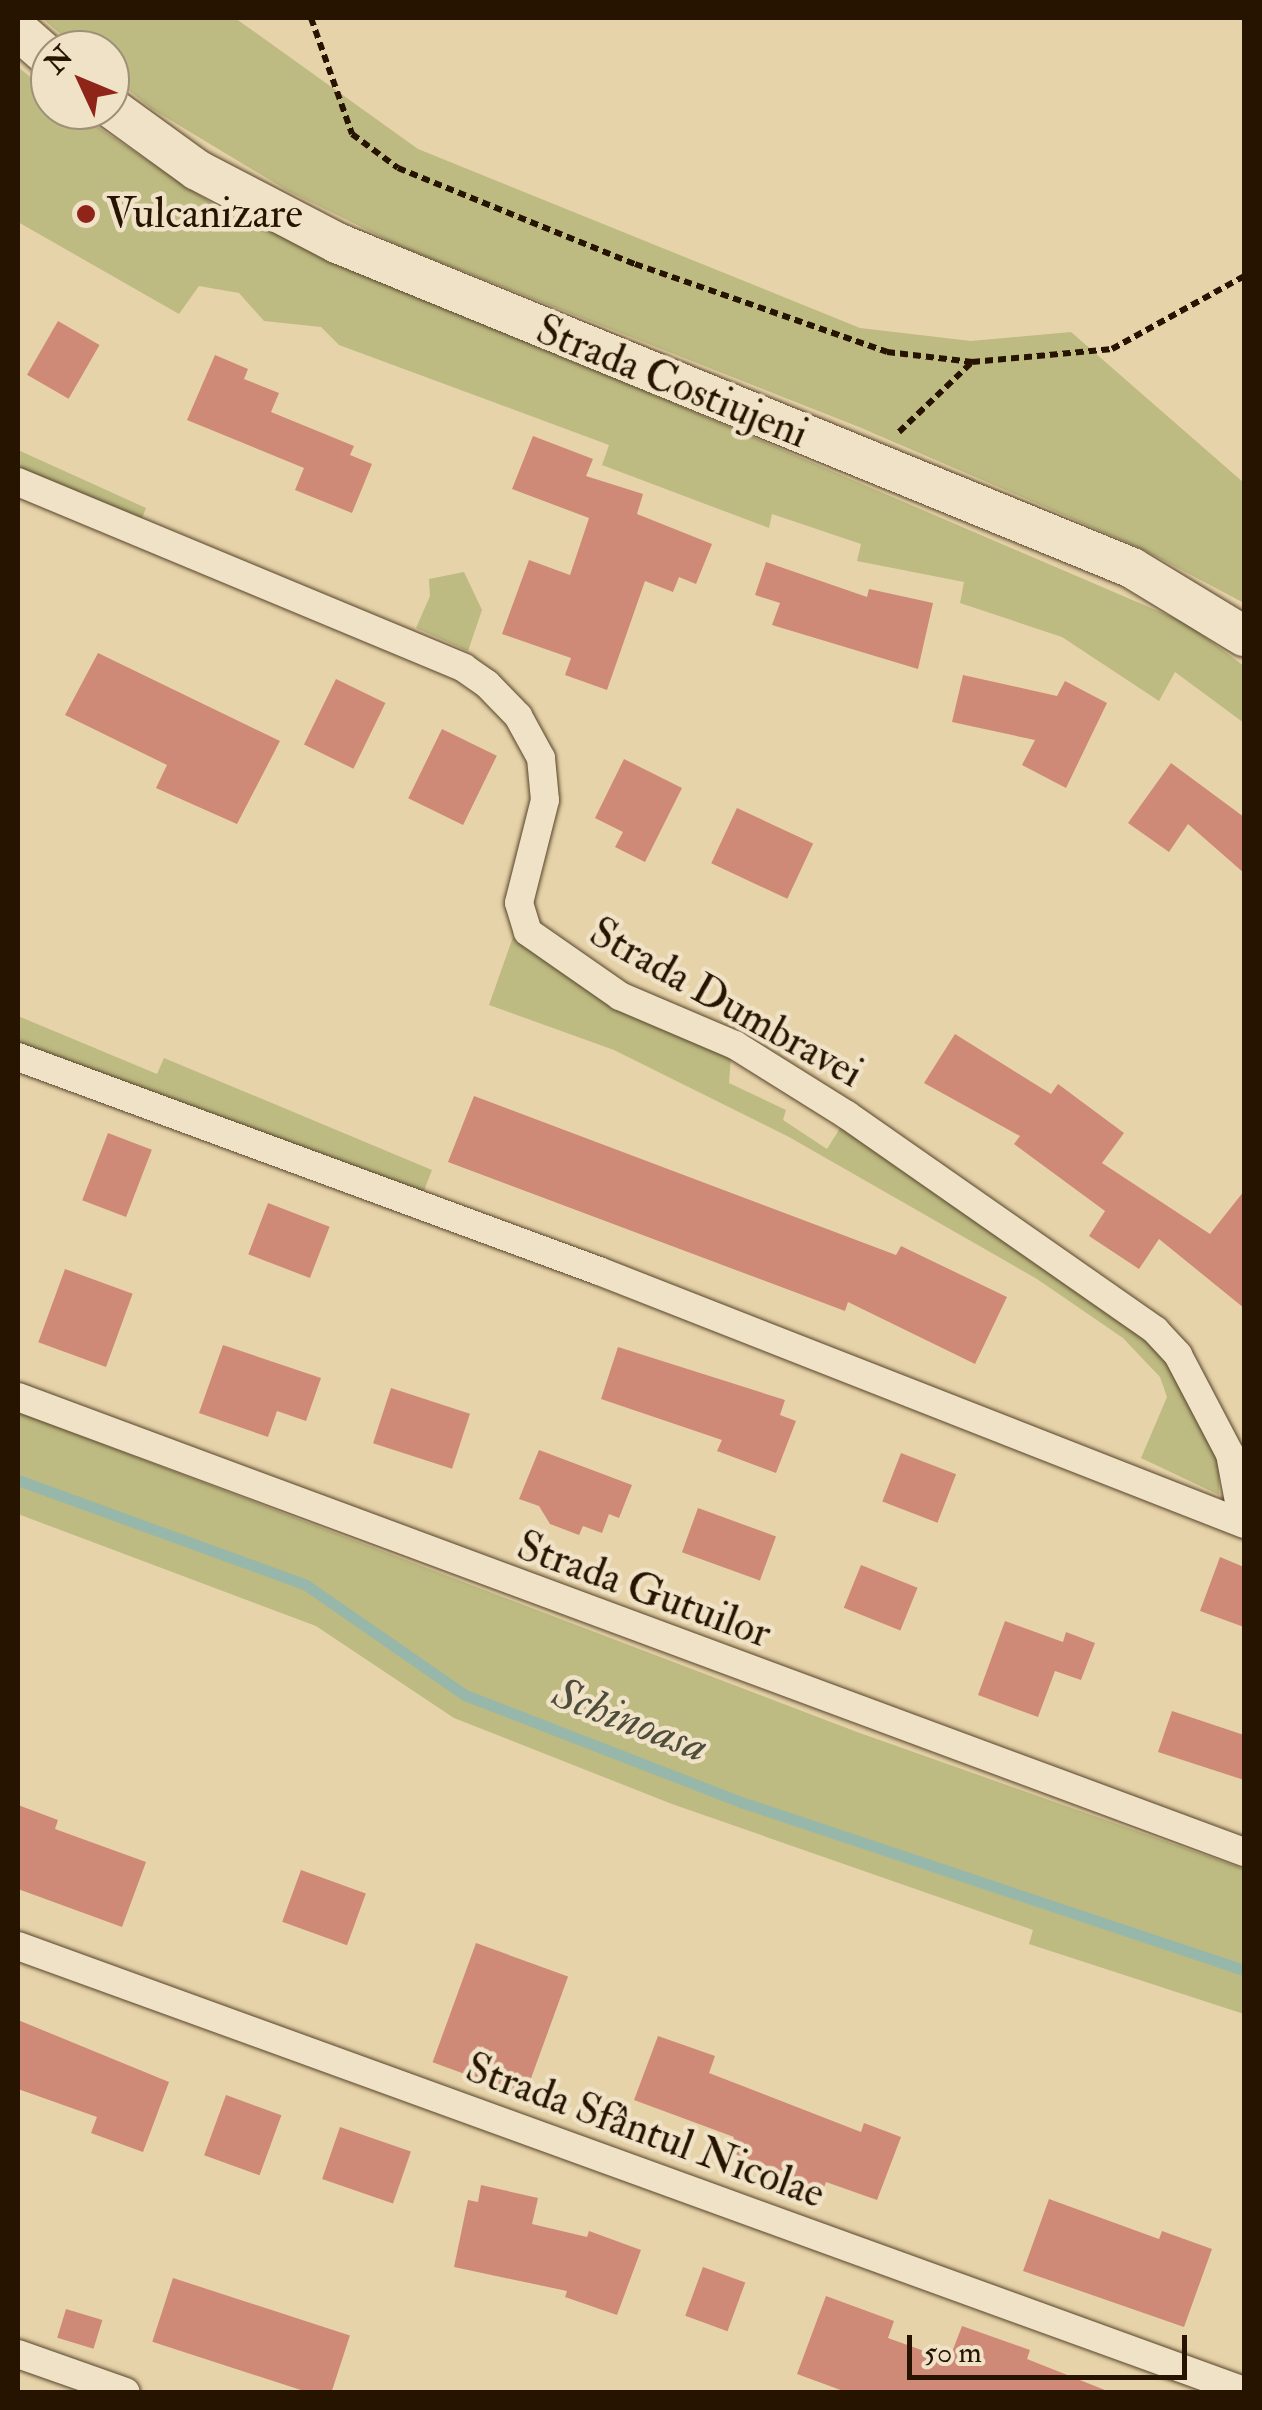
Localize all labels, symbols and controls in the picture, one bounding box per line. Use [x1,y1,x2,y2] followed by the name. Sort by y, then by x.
[30,30,130,130] north arrow
[38,39,81,81] text: N
[106,189,303,239] place label: Vulcanizare
[75,203,97,225] marker: Vulcanizare
[529,305,815,459] street label: Strada Costiujeni
[581,907,871,1099] street label: Strada Dumbravei
[510,1521,778,1659] street label: Strada Gutuilor
[545,1667,715,1775] water label: Schinoasa
[459,2043,831,2219] street label: Strada Sfântul Nicolae
[912,2315,1192,2377] scale bar
[924,2334,982,2371] text: 50 m

